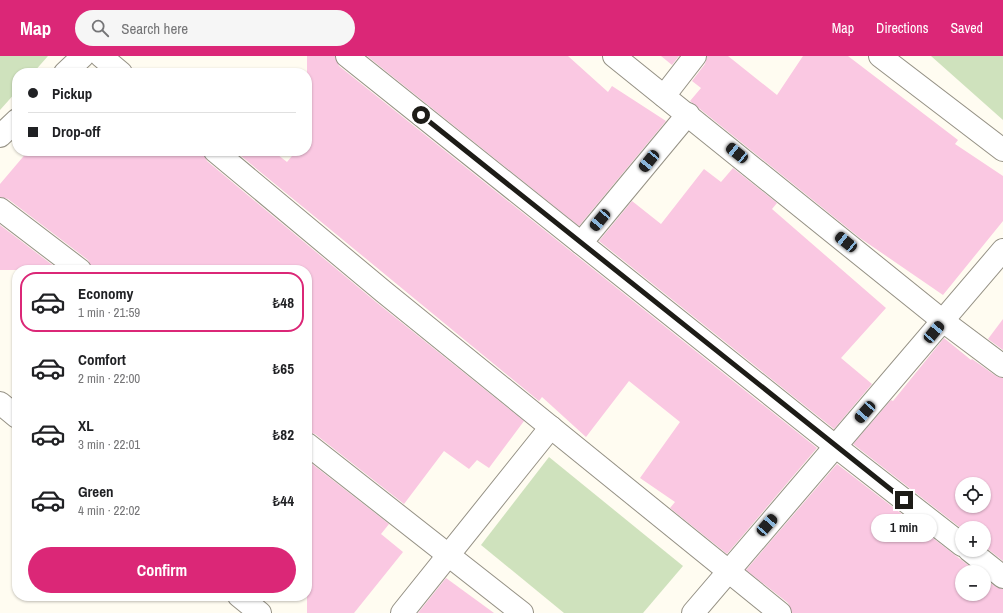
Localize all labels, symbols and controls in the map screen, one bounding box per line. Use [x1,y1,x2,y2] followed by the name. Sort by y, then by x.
[75,10,355,46] search box
[20,15,51,41] text: Map
[89,17,111,39] icon: search
[121,18,188,39] text: Search here
[832,19,854,37] text: Map
[876,19,928,37] text: Directions
[950,19,983,37] text: Saved
[52,83,92,104] text: Pickup
[412,106,430,124] route start
[52,121,101,142] text: Drop-off
[724,141,750,165] car
[637,148,661,174] car
[588,207,612,233] car
[833,230,859,254] car
[78,283,133,304] text: Economy
[30,284,66,320] icon: car
[273,292,294,313] text: ₺48
[78,304,140,321] text: 1 min · 21:59
[922,319,946,345] car
[78,349,126,370] text: Comfort
[30,350,66,386] icon: car
[273,358,294,379] text: ₺65
[78,370,140,387] text: 2 min · 22:00
[853,399,877,425] car
[78,415,94,436] text: XL
[30,416,66,452] icon: car
[273,424,294,445] text: ₺82
[78,436,140,453] text: 3 min · 22:01
[955,477,991,601] map controls
[955,477,991,513] button: locate
[78,481,114,502] text: Green
[30,482,66,518] icon: car
[273,490,294,511] text: ₺44
[895,491,913,509] route end
[78,502,140,519] text: 4 min · 22:02
[755,512,779,538] car
[871,514,937,542] callout: 1 min
[890,519,918,536] text: 1 min
[955,521,991,557] button: +
[28,547,296,593] button: Confirm
[955,565,991,601] button: −

